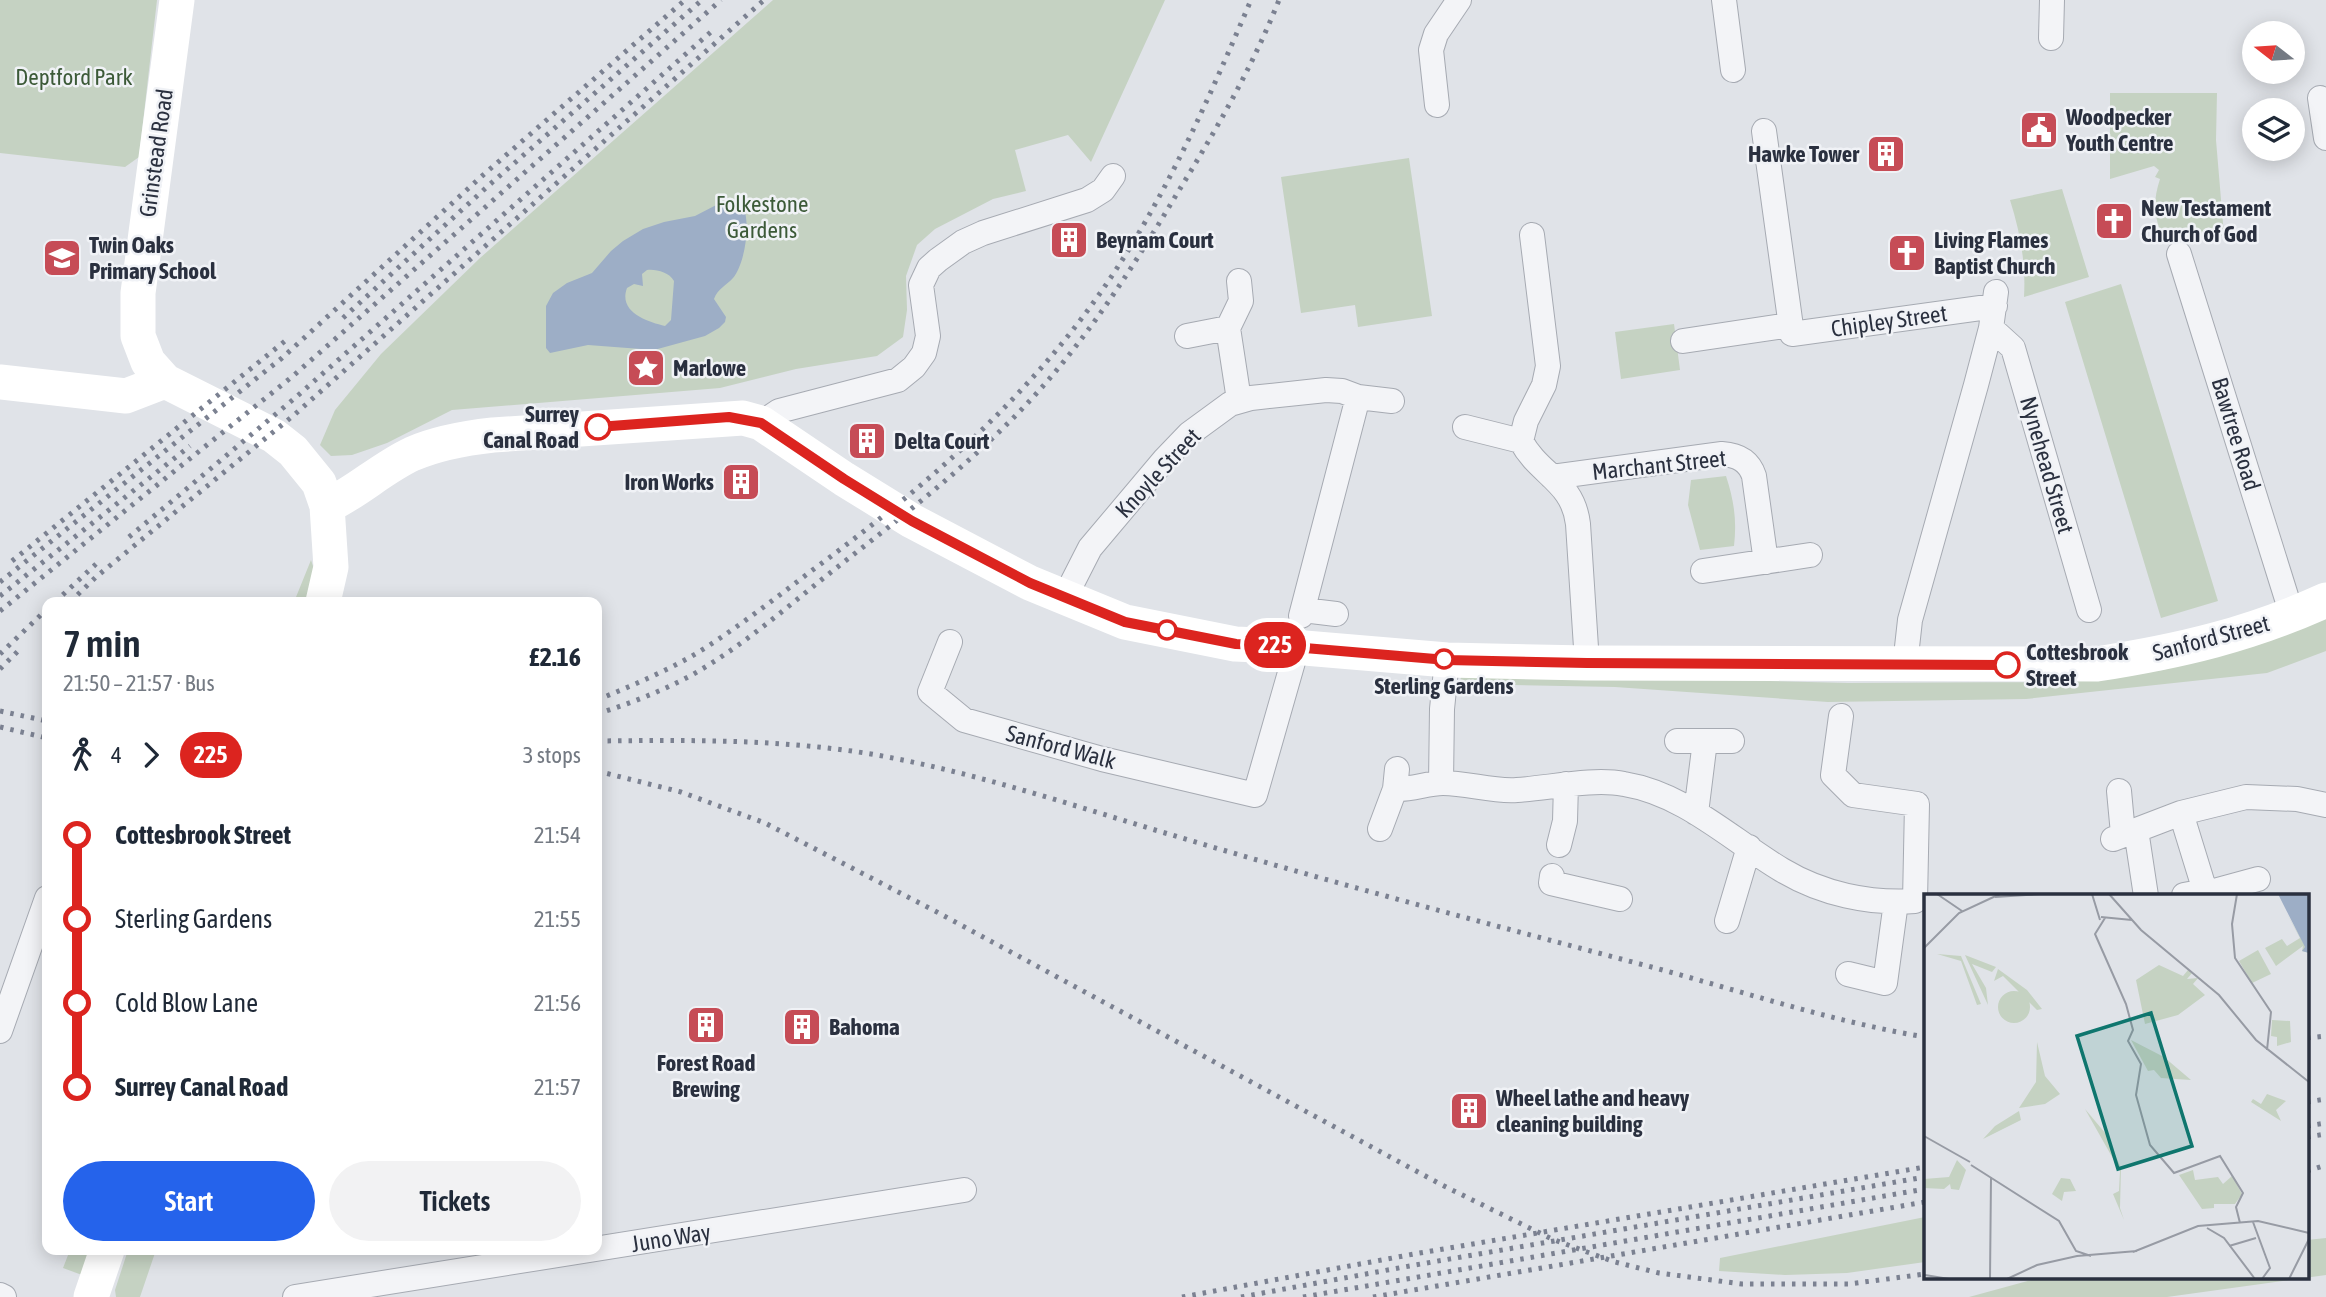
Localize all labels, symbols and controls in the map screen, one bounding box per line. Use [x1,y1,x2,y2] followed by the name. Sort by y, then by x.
[2242,21,2305,84] north arrow
[2242,21,2305,161] map controls
[15,64,133,90] park label: Deptford Park
[134,87,178,219] street label: Grinstead Road
[2242,98,2305,161] button: layers
[2065,104,2174,156] place label: Woodpecker Youth Centre
[2018,109,2060,151] public building icon: Woodpecker Youth Centre
[1865,133,1907,175] building icon: Hawke Tower
[1748,141,1860,167] place label: Hawke Tower
[716,191,808,243] park label: Folkestone Gardens
[2141,195,2271,247] place label: New Testament Church of God
[2093,200,2135,242] church icon: New Testament Church of God
[1048,219,1090,261] building icon: Beynam Court
[1096,227,1214,253] place label: Beynam Court
[1934,227,2055,279] place label: Living Flames Baptist Church
[89,232,217,284] place label: Twin Oaks Primary School
[1886,232,1928,274] church icon: Living Flames Baptist Church
[41,237,83,279] school or university icon: Twin Oaks Primary School
[1829,300,1949,342] street label: Chipley Street
[625,347,667,389] place icon: Marlowe
[673,355,746,381] place label: Marlowe
[2207,374,2265,494] street label: Bawtree Road
[2015,393,2079,537] street label: Nynehead Street
[483,401,580,453] place label: Surrey Canal Road
[585,414,611,440] marker: Surrey Canal Road
[846,420,888,462] building icon: Delta Court
[1110,423,1206,523] street label: Knoyle Street
[894,428,990,454] place label: Delta Court
[1591,445,1727,485] street label: Marchant Street
[720,461,762,503] building icon: Iron Works
[624,469,714,495] place label: Iron Works
[2150,610,2272,666] street label: Sanford Street
[1157,620,1177,640] unlabelled marker
[63,622,141,665] text: 7 min
[1235,622,1315,668] line badge: 225
[1258,631,1292,658] text: 225
[2026,639,2129,691] place label: Cottesbrook Street
[529,642,581,672] text: £2.16
[1434,649,1454,669] marker: Sterling Gardens
[1994,652,2020,678] marker: Cottesbrook Street
[63,670,215,696] text: 21:50 – 21:57 · Bus
[1374,673,1514,699] place label: Sterling Gardens
[1003,720,1119,774] street label: Sanford Walk
[63,736,101,774] icon: walk
[132,736,170,774] icon: forward
[194,741,228,768] text: 225
[111,742,122,768] text: 4
[523,742,581,768] text: 3 stops
[115,820,291,850] text: Cottesbrook Street
[534,822,581,848] text: 21:54
[1924,894,2308,1280] inset map
[115,904,272,934] text: Sterling Gardens
[534,906,581,932] text: 21:55
[115,988,258,1018] text: Cold Blow Lane
[534,990,581,1016] text: 21:56
[685,1004,727,1046] building icon: Forest Road Brewing
[781,1006,823,1048] building icon: Bahoma
[829,1014,900,1040] place label: Bahoma
[657,1050,755,1102] place label: Forest Road Brewing
[115,1072,288,1102] text: Surrey Canal Road
[534,1074,581,1100] text: 21:57
[1495,1085,1690,1137] place label: Wheel lathe and heavy cleaning building
[1448,1090,1490,1132] building icon: Wheel lathe and heavy cleaning building
[63,1161,315,1241] button: Start
[329,1161,581,1241] button: Tickets
[630,1219,712,1257] street label: Juno Way

